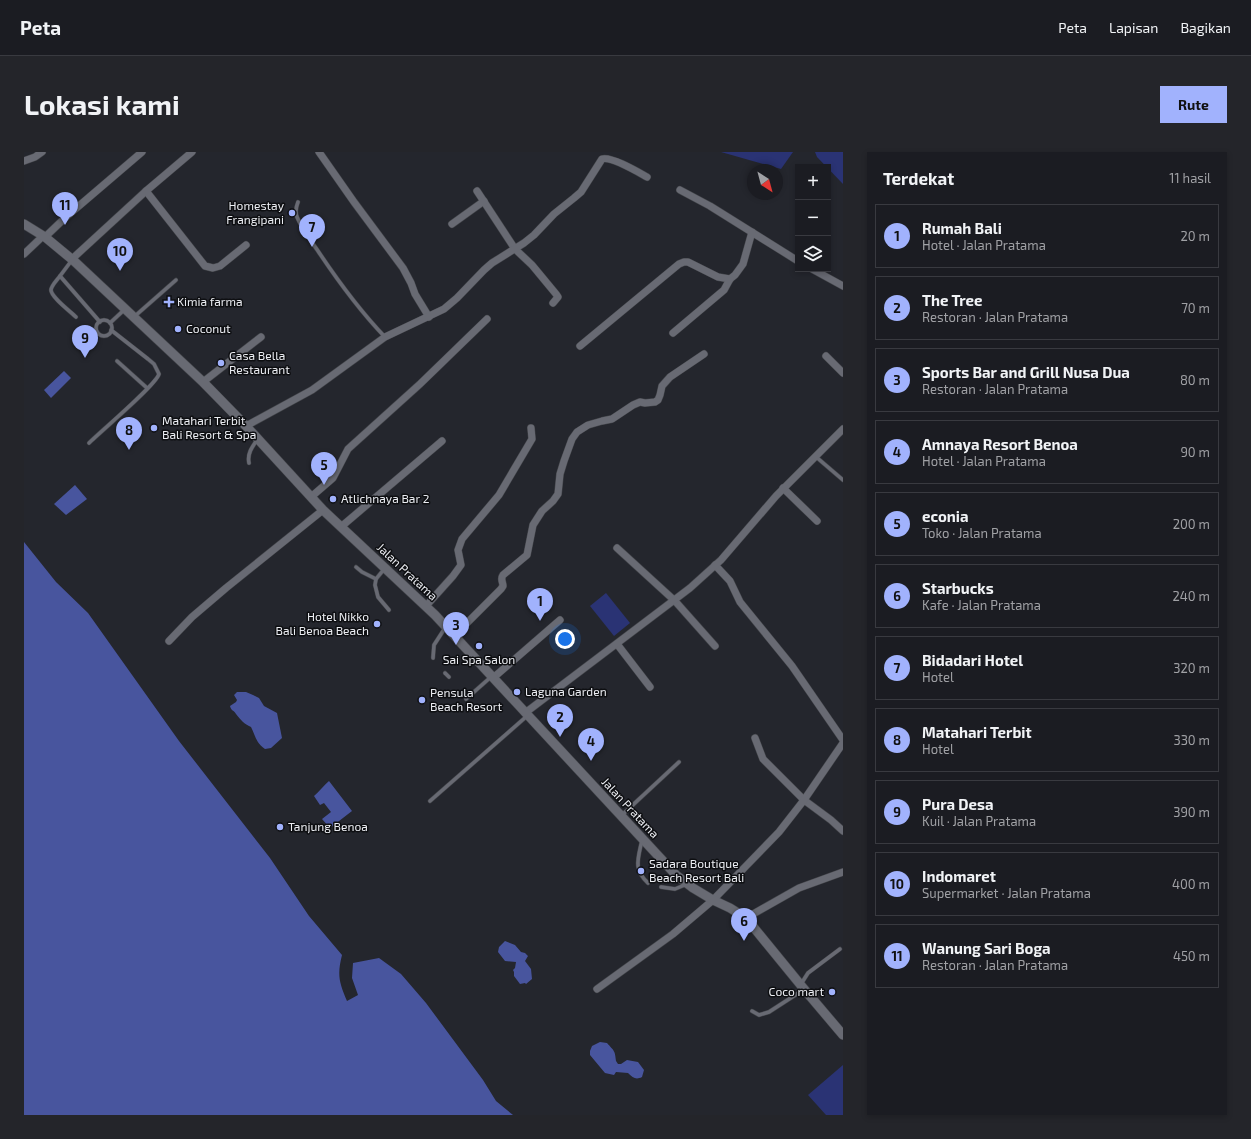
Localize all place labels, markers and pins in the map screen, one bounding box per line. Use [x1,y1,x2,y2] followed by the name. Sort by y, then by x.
[52,192,78,225] pin: 11
[226,198,285,226] place label: Homestay Frangipani
[287,208,297,218] marker: Homestay Frangipani
[299,214,325,247] pin: 7
[107,238,133,271] pin: 10
[177,294,243,308] place label: Kimia farma
[164,297,174,307] marker: Kimia farma
[186,321,231,335] place label: Coconut
[173,324,183,334] marker: Coconut
[72,325,98,358] pin: 9
[229,348,290,376] place label: Casa Bella Restaurant
[216,358,226,368] marker: Casa Bella Restaurant
[162,413,256,441] place label: Matahari Terbit Bali Resort & Spa
[116,417,142,450] pin: 8
[149,423,159,433] marker: Matahari Terbit Bali Resort & Spa
[311,452,337,485] pin: 5
[341,491,430,505] place label: Atlichnaya Bar 2
[328,494,338,504] marker: Atlichnaya Bar 2
[527,588,553,621] pin: 1
[276,609,369,637] place label: Hotel Nikko Bali Benoa Beach
[443,612,469,645] pin: 3
[372,619,382,629] marker: Hotel Nikko Bali Benoa Beach
[474,641,484,651] marker: Sai Spa Salon
[443,652,515,666] place label: Sai Spa Salon
[525,684,607,698] place label: Laguna Garden
[430,685,503,713] place label: Pensula Beach Resort
[512,687,522,697] marker: Laguna Garden
[417,695,427,705] marker: Pensula Beach Resort
[547,704,573,737] pin: 2
[578,728,604,761] pin: 4
[288,819,368,834] place label: Tanjung Benoa
[275,822,285,832] marker: Tanjung Benoa
[649,856,744,884] place label: Sadara Boutique Beach Resort Bali
[636,866,646,876] marker: Sadara Boutique Beach Resort Bali
[731,908,757,941] pin: 6
[769,984,824,998] place label: Coco mart
[827,987,837,997] marker: Coco mart

